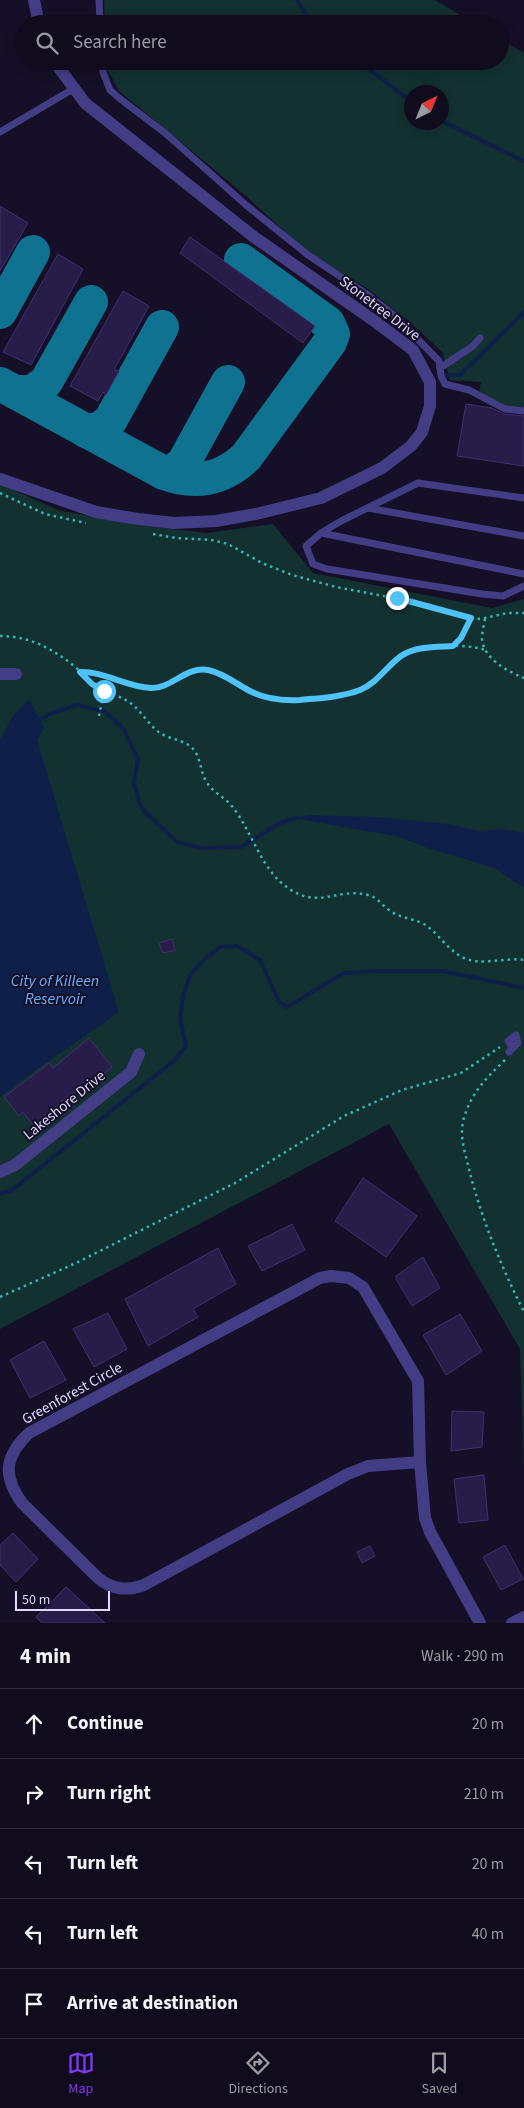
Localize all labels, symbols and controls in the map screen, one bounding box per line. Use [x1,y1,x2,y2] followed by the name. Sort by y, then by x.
[15,15,509,70] search box
[33,29,61,57] icon: search
[73,29,167,56] text: Search here
[404,85,449,130] north arrow
[335,271,425,346] street label: Stonetree Drive
[386,587,409,610] route end
[93,680,116,703] route start
[11,970,99,1010] water label: City of Killeen Reservoir
[19,1066,110,1145] street label: Lakeshore Drive
[18,1357,126,1430] street label: Greenforest Circle
[15,1588,110,1611] scale bar
[22,1590,50,1610] text: 50 m
[20,1641,71,1671] text: 4 min
[421,1645,504,1667] text: Walk · 290 m
[20,1710,48,1738] icon: ahead
[67,1710,144,1737] text: Continue
[472,1713,504,1735] text: 20 m
[20,1780,48,1808] icon: right
[67,1780,151,1807] text: Turn right
[464,1783,504,1805] text: 210 m
[20,1850,48,1878] icon: left
[67,1850,138,1877] text: Turn left
[472,1853,504,1875] text: 20 m
[20,1920,48,1948] icon: left
[67,1920,138,1947] text: Turn left
[472,1923,504,1945] text: 40 m
[20,1990,48,2018] icon: arrive
[67,1990,238,2017] text: Arrive at destination
[67,2049,95,2099] tab: Map
[229,2049,288,2099] tab: Directions
[421,2049,457,2099] tab: Saved

